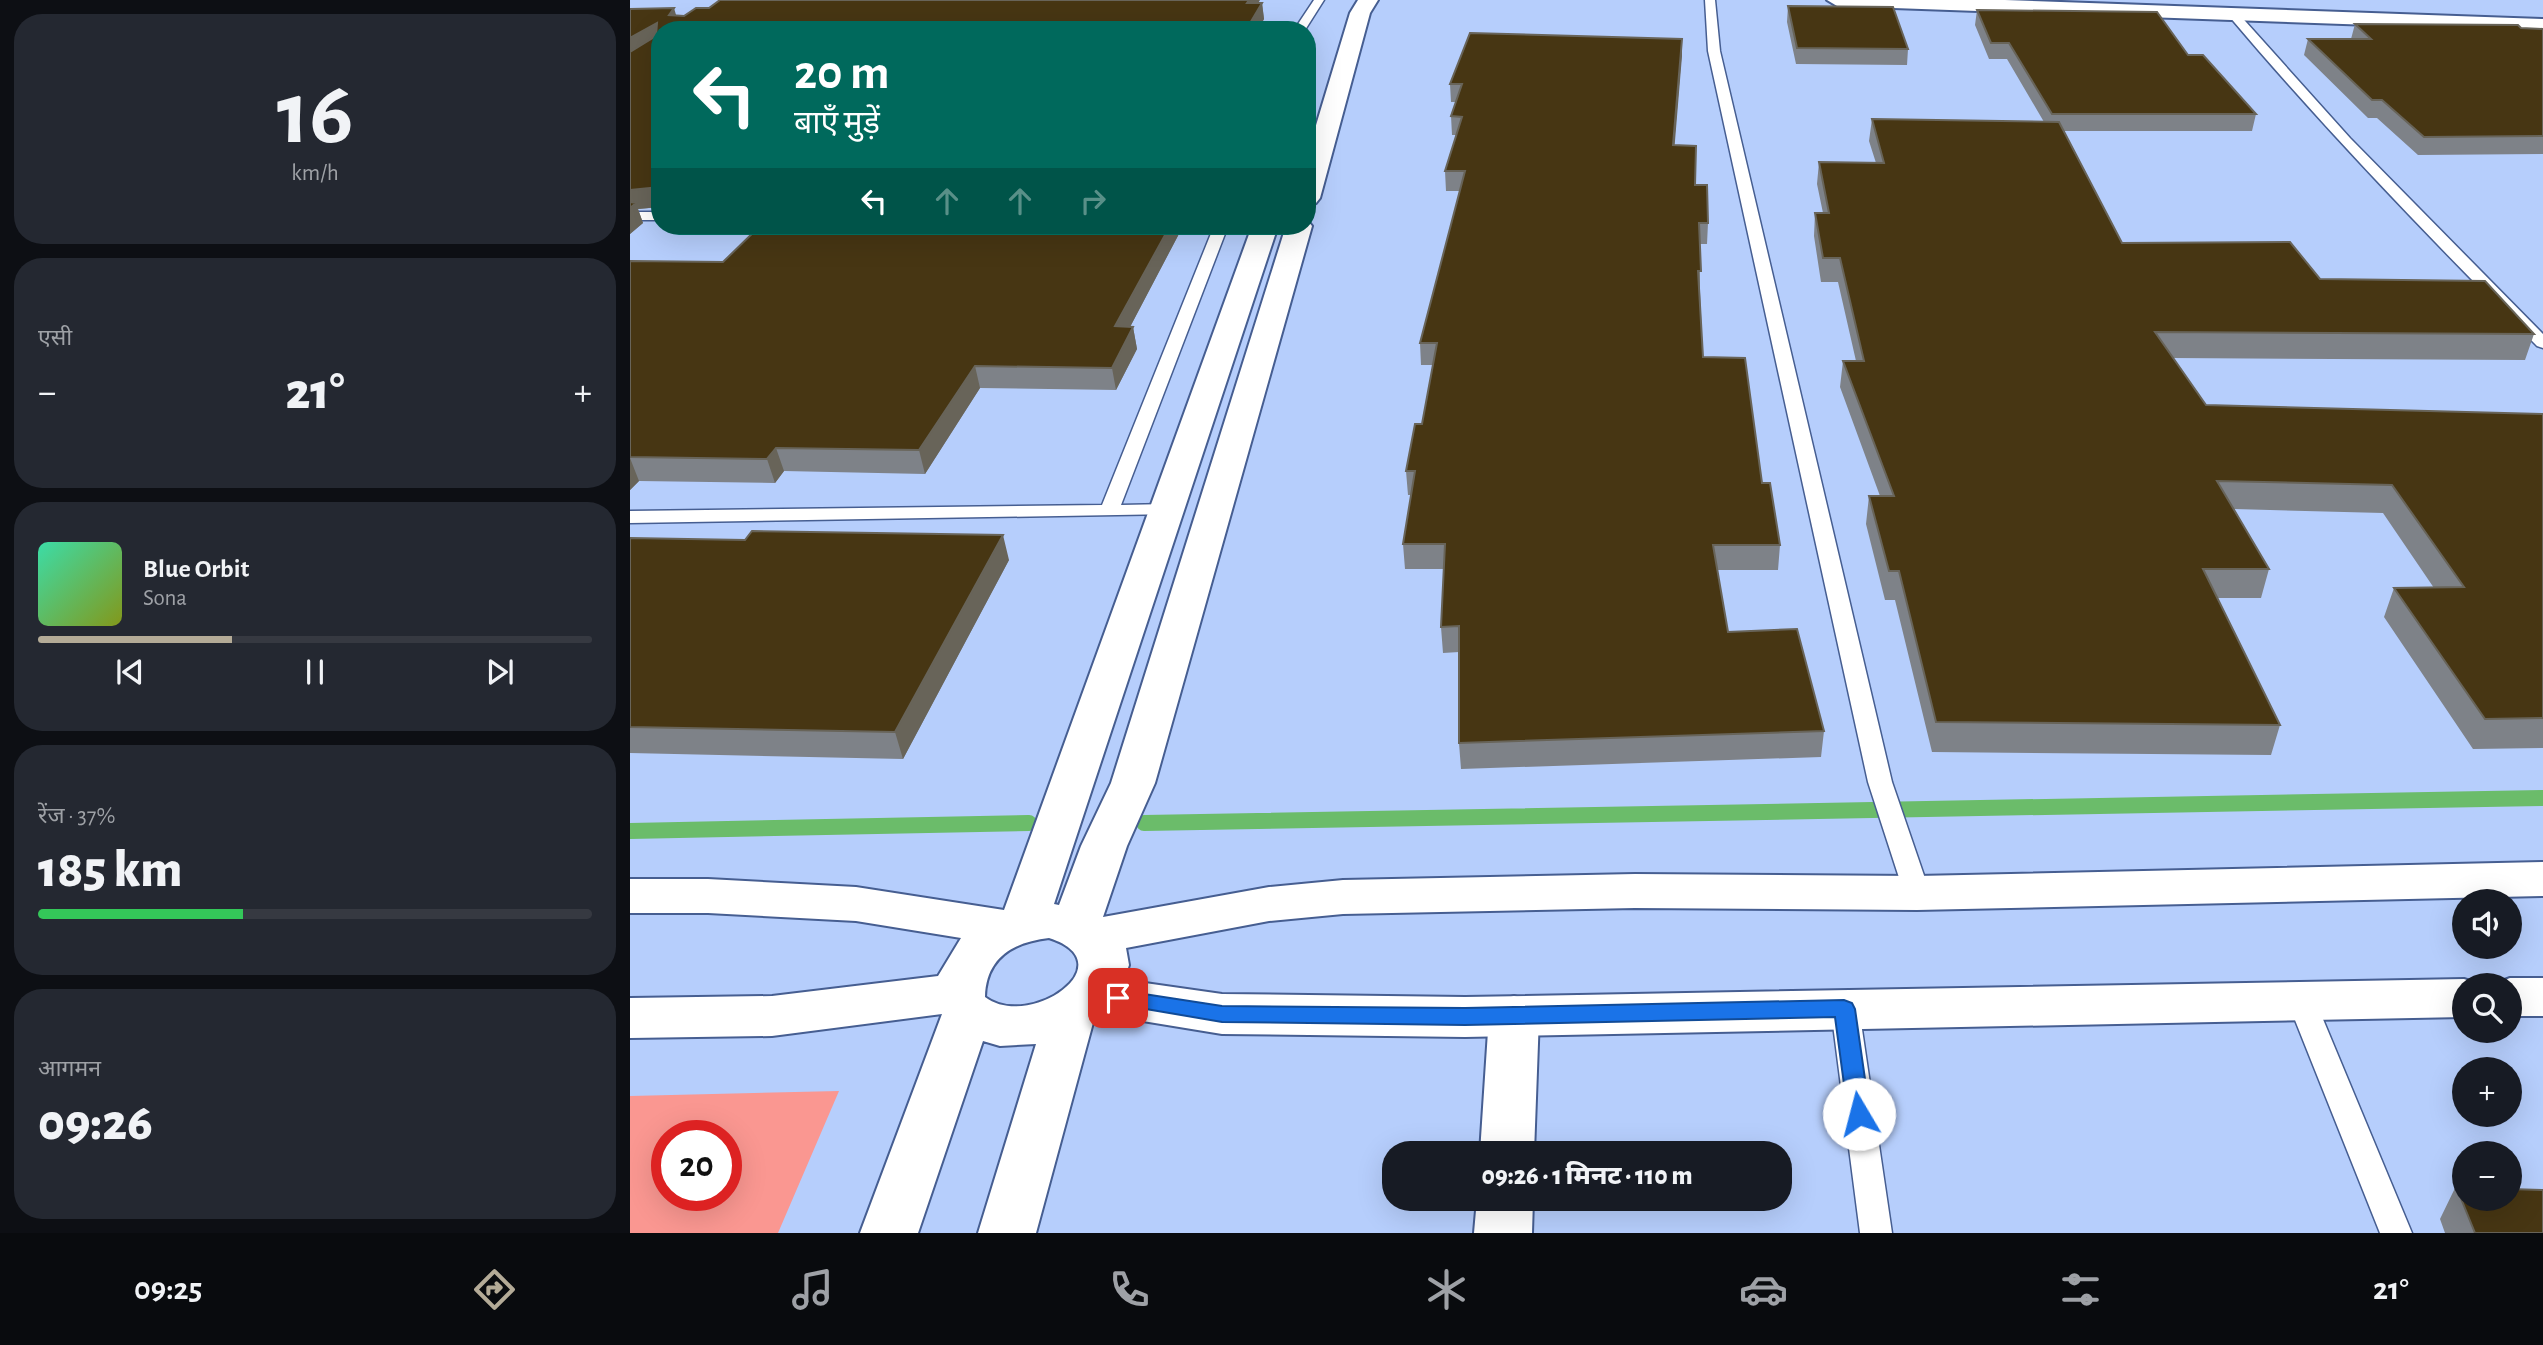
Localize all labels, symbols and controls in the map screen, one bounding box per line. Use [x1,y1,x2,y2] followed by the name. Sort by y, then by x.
[679,49,770,140] icon: left
[794,49,890,98] text: 20 m
[277,69,353,160] text: 16
[794,107,880,139] text: बाएँ मुड़ें
[291,162,339,185] text: km/h
[855,182,893,220] icon: left
[928,182,966,220] icon: ahead
[1001,182,1039,220] icon: ahead
[1074,182,1112,220] icon: right
[38,327,72,350] text: एसी
[285,366,345,418] text: 21°
[38,374,56,412] text: −
[574,374,592,412] text: +
[143,556,249,582] text: Blue Orbit
[143,587,187,610] text: Sona
[111,653,149,691] icon: previous
[296,653,334,691] icon: pause
[481,653,519,691] icon: next
[38,805,115,828] text: रेंज · 37%
[38,844,182,896] text: 185 km
[2452,889,2522,1211] map controls
[2452,889,2522,959] button: sound
[1088,968,1148,1028] pin
[2452,973,2522,1043] button: search
[1099,979,1137,1017] icon: arrive
[2452,1057,2522,1127] button: +
[38,1058,101,1081] text: आगमन
[1822,1077,1896,1151] position arrow
[38,1097,153,1149] text: 09:26
[651,1120,742,1211] speed limit sign: 20
[2452,1141,2522,1211] button: −
[1482,1163,1692,1189] text: 09:26 · 1 मिनट · 110 m
[470,1265,519,1314] icon: directions
[788,1265,837,1314] icon: music
[1105,1265,1154,1314] icon: phone
[1422,1265,1471,1314] icon: climate
[1739,1265,1788,1314] icon: car
[2056,1265,2105,1314] icon: filters
[134,1273,202,1305] text: 09:25
[2373,1273,2409,1305] text: 21°

